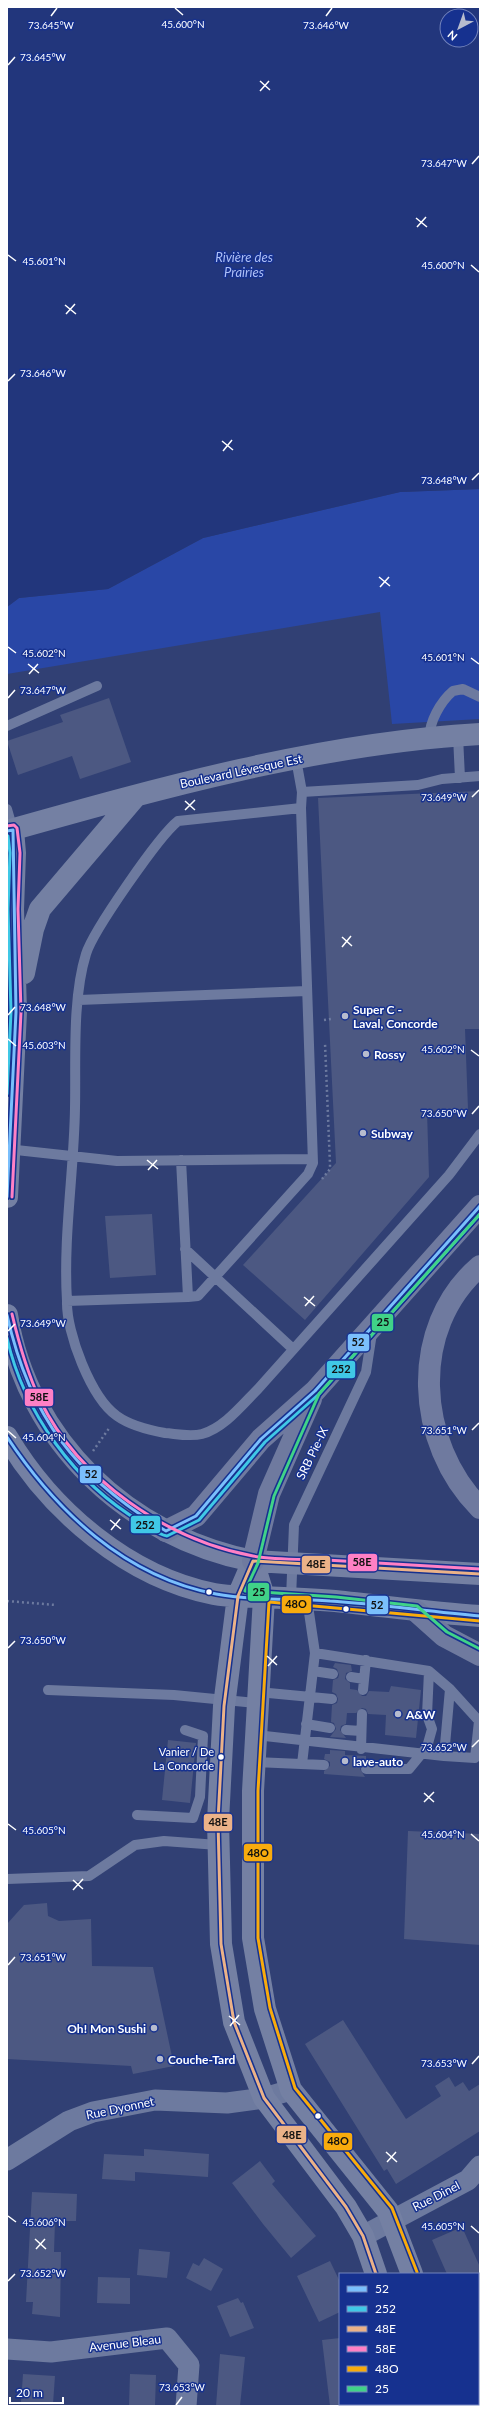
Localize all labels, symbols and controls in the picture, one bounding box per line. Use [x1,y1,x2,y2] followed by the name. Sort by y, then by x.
[439,8,479,48] north arrow
[161,18,205,30] text: 45.600°N
[28,19,75,31] text: 73.645°W
[303,19,350,31] text: 73.646°W
[445,28,460,44] text: N
[20,51,67,63] text: 73.645°W
[421,157,468,169] text: 73.647°W
[215,249,273,280] water label: Rivière des Prairies
[22,255,66,267] text: 45.601°N
[421,259,465,271] text: 45.600°N
[20,367,67,379] text: 73.646°W
[421,474,468,486] text: 73.648°W
[22,647,66,659] text: 45.602°N
[421,651,465,663] text: 45.601°N
[20,684,67,696] text: 73.647°W
[178,751,304,791] street label: Boulevard Lévesque Est
[421,791,468,803] text: 73.649°W
[20,1001,67,1013] text: 73.648°W
[353,1002,438,1031] place label: Super C - Laval, Concorde
[340,1011,350,1021] marker: Super C - Laval, Concorde
[22,1039,66,1051] text: 45.603°N
[421,1043,465,1055] text: 45.602°N
[374,1047,406,1062] place label: Rossy
[361,1049,371,1059] marker: Rossy
[421,1107,468,1119] text: 73.650°W
[371,1126,413,1141] place label: Subway
[358,1128,368,1138] marker: Subway
[371,1313,394,1332] line badge: 25
[377,1315,389,1328] text: 25
[20,1317,67,1329] text: 73.649°W
[347,1333,370,1352] line badge: 52
[352,1335,364,1348] text: 52
[326,1360,356,1379] line badge: 252
[331,1362,351,1375] text: 252
[24,1388,54,1407] line badge: 58E
[29,1390,49,1403] text: 58E
[293,1424,331,1482] street label: SRB Pie-IX
[421,1424,468,1436] text: 73.651°W
[22,1431,66,1443] text: 45.604°N
[79,1465,102,1484] line badge: 52
[85,1467,97,1480] text: 52
[130,1515,161,1534] line badge: 252
[135,1518,155,1531] text: 252
[347,1553,378,1572] line badge: 58E
[301,1555,331,1574] line badge: 48E
[352,1555,372,1568] text: 58E
[306,1557,326,1570] text: 48E
[247,1582,270,1602] line badge: 25
[253,1585,265,1598] text: 25
[204,1587,214,1597] unlabelled marker
[281,1595,312,1614] line badge: 48O
[366,1595,389,1615] line badge: 52
[285,1597,307,1610] text: 48O
[371,1598,383,1611] text: 52
[341,1604,351,1614] unlabelled marker
[20,1634,67,1646] text: 73.650°W
[405,1707,436,1722] place label: A&W
[393,1709,403,1719] marker: A&W
[421,1741,468,1753] text: 73.652°W
[153,1745,214,1772] place label: Vanier / De La Concorde
[216,1752,226,1762] marker: Vanier / De La Concorde
[353,1754,403,1769] place label: lave-auto
[340,1756,350,1766] marker: lave-auto
[203,1813,233,1832] line badge: 48E
[208,1815,228,1828] text: 48E
[22,1824,66,1836] text: 45.605°N
[421,1828,465,1840] text: 45.604°N
[243,1843,273,1862] line badge: 48O
[247,1846,269,1859] text: 48O
[20,1951,67,1963] text: 73.651°W
[67,2021,146,2036] place label: Oh! Mon Sushi
[149,2023,159,2033] marker: Oh! Mon Sushi
[168,2052,235,2067] place label: Couche-Tard
[155,2054,165,2064] marker: Couche-Tard
[421,2057,468,2069] text: 73.653°W
[85,2093,156,2123] street label: Rue Dyonnet
[313,2111,323,2121] unlabelled marker
[276,2125,307,2144] line badge: 48E
[282,2128,302,2141] text: 48E
[323,2132,353,2151] line badge: 48O
[327,2134,349,2147] text: 48O
[410,2178,462,2214] street label: Rue Dinel
[22,2216,66,2228] text: 45.606°N
[421,2220,465,2232] text: 45.605°N
[20,2267,67,2279] text: 73.652°W
[339,2273,479,2405] legend
[375,2281,389,2296] text: 52
[375,2301,396,2316] text: 252
[375,2321,396,2336] text: 48E
[88,2331,162,2355] street label: Avenue Bleau
[375,2341,396,2356] text: 58E
[375,2361,399,2376] text: 48O
[10,2379,63,2405] scale bar
[159,2381,206,2393] text: 73.653°W
[375,2381,389,2396] text: 25
[16,2385,43,2400] text: 20 m

